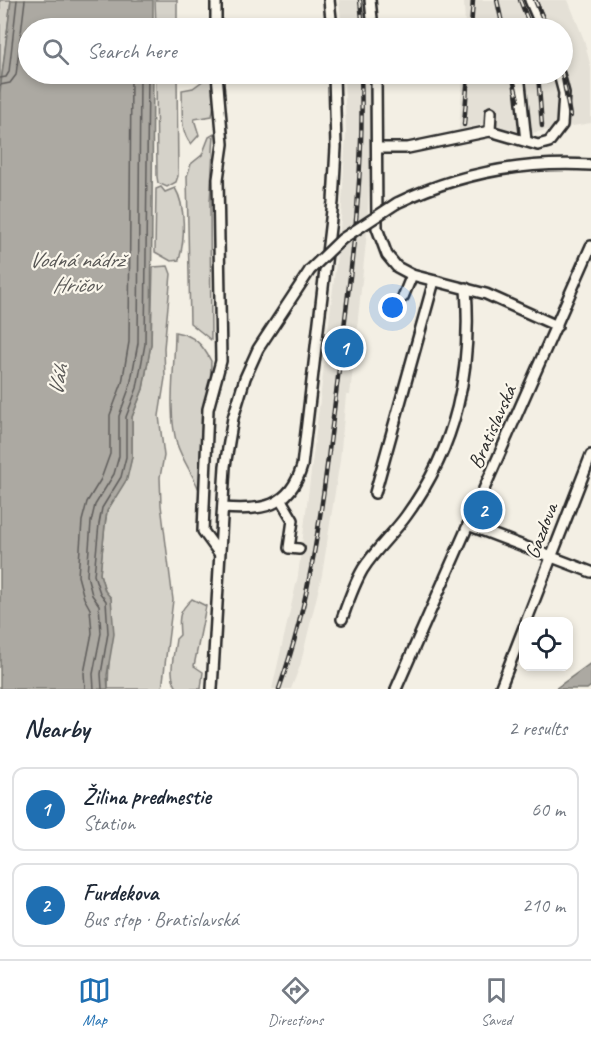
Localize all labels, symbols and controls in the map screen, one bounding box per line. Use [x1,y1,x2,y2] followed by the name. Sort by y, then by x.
[18,18,573,84] search box
[39,35,72,68] icon: search
[87,37,177,65] text: Search here
[29,246,129,299] water label: Vodná nádrž Hričov
[378,293,407,322] your location
[324,326,364,370] pin: 1
[41,360,75,398] water label: Váh
[462,380,523,473] street label: Bratislavská
[464,488,502,532] pin: 2
[519,497,564,562] street label: Gazdova
[519,617,573,671] map controls
[519,617,573,671] button: locate
[24,712,89,745] text: Nearby
[508,716,567,741] text: 2 results
[83,783,211,811] text: Žilina predmestie
[41,797,50,822] text: 1
[531,797,565,822] text: 60 m
[83,811,135,836] text: Station
[83,879,158,907] text: Furdekova
[41,893,50,918] text: 2
[522,893,565,918] text: 210 m
[83,907,238,932] text: Bus stop · Bratislavská
[78,974,111,1030] tab: Map
[268,974,323,1030] tab: Directions
[480,974,513,1030] tab: Saved

